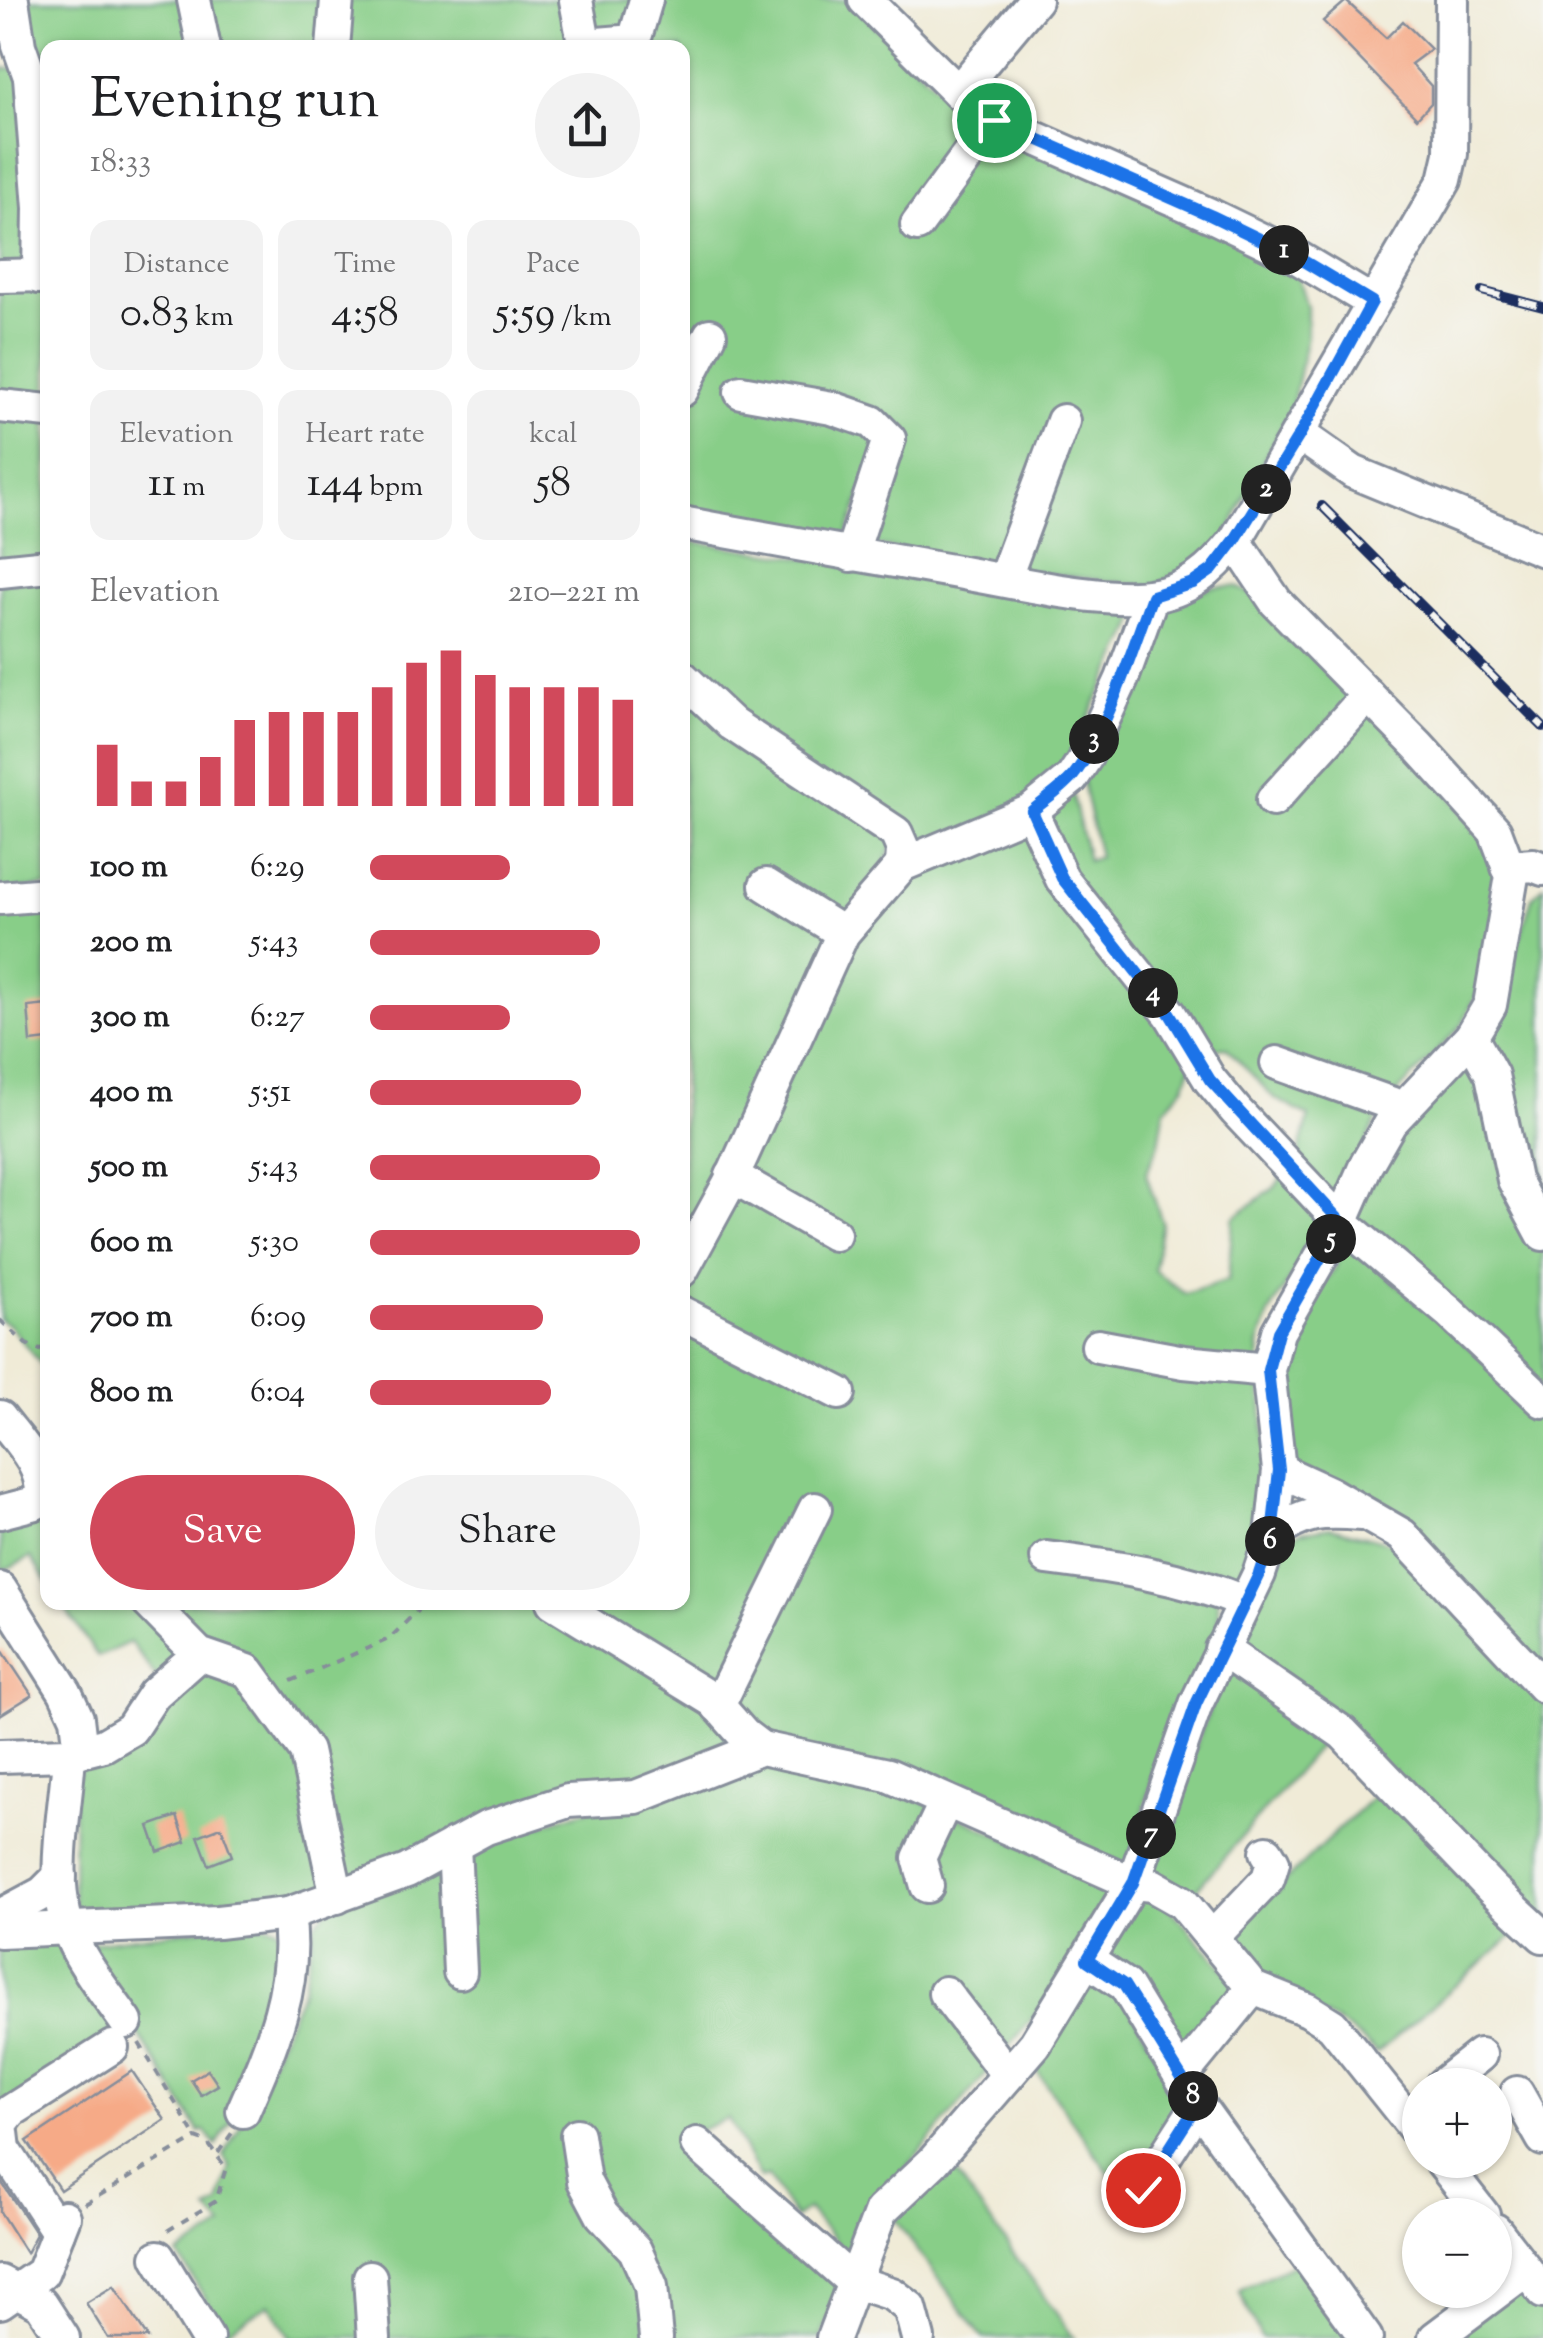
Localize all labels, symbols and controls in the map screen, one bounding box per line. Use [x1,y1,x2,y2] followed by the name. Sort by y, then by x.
[90,63,379,142] text: Evening run
[535,73,640,178] button: share
[952,78,1037,163] pin
[967,93,1022,148] icon: arrive
[90,140,151,186] text: 18:33
[1259,225,1309,275] pin: 1
[1279,230,1289,270] text: 1
[124,245,229,285] text: Distance
[334,245,396,285] text: Time
[527,245,580,285] text: Pace
[120,285,189,345] text: 0.83
[331,285,399,345] text: 4:58
[495,285,555,345] text: 5:59
[189,298,234,338] text: km
[555,298,612,338] text: /km
[120,415,233,455] text: Elevation
[305,415,425,455] text: Heart rate
[529,415,577,455] text: kcal
[148,455,176,515] text: 11
[307,455,363,515] text: 144
[536,455,571,515] text: 58
[1241,464,1291,514] pin: 2
[176,468,206,508] text: m
[363,468,423,508] text: bpm
[1259,469,1273,509] text: 2
[90,570,220,616] text: Elevation
[508,570,640,616] text: 210–221 m
[1069,714,1119,764] pin: 3
[1088,719,1100,759] text: 3
[90,845,168,891] text: 100 m
[250,845,304,891] text: 6:29
[90,920,172,966] text: 200 m
[250,920,298,966] text: 5:43
[1128,968,1178,1018] pin: 4
[1146,973,1160,1013] text: 4
[90,995,170,1041] text: 300 m
[250,995,305,1041] text: 6:27
[90,1070,173,1116] text: 400 m
[250,1070,291,1116] text: 5:51
[90,1145,168,1191] text: 500 m
[250,1145,298,1191] text: 5:43
[1306,1214,1356,1264] pin: 5
[1326,1219,1336,1259] text: 5
[90,1220,173,1266] text: 600 m
[250,1220,299,1266] text: 5:30
[90,1295,173,1341] text: 700 m
[250,1295,306,1341] text: 6:09
[90,1370,173,1416] text: 800 m
[250,1370,305,1416] text: 6:04
[90,1475,355,1590] button: Save
[375,1475,640,1590] button: Share
[1245,1516,1295,1566] pin: 6
[1263,1521,1277,1561] text: 6
[1126,1809,1176,1859] pin: 7
[1144,1814,1158,1854] text: 7
[1402,2068,1512,2308] map controls
[1402,2068,1512,2178] button: +
[1168,2071,1218,2121] pin: 8
[1186,2076,1200,2116] text: 8
[1101,2148,1186,2233] pin
[1116,2163,1171,2218] icon: check
[1402,2198,1512,2308] button: −

